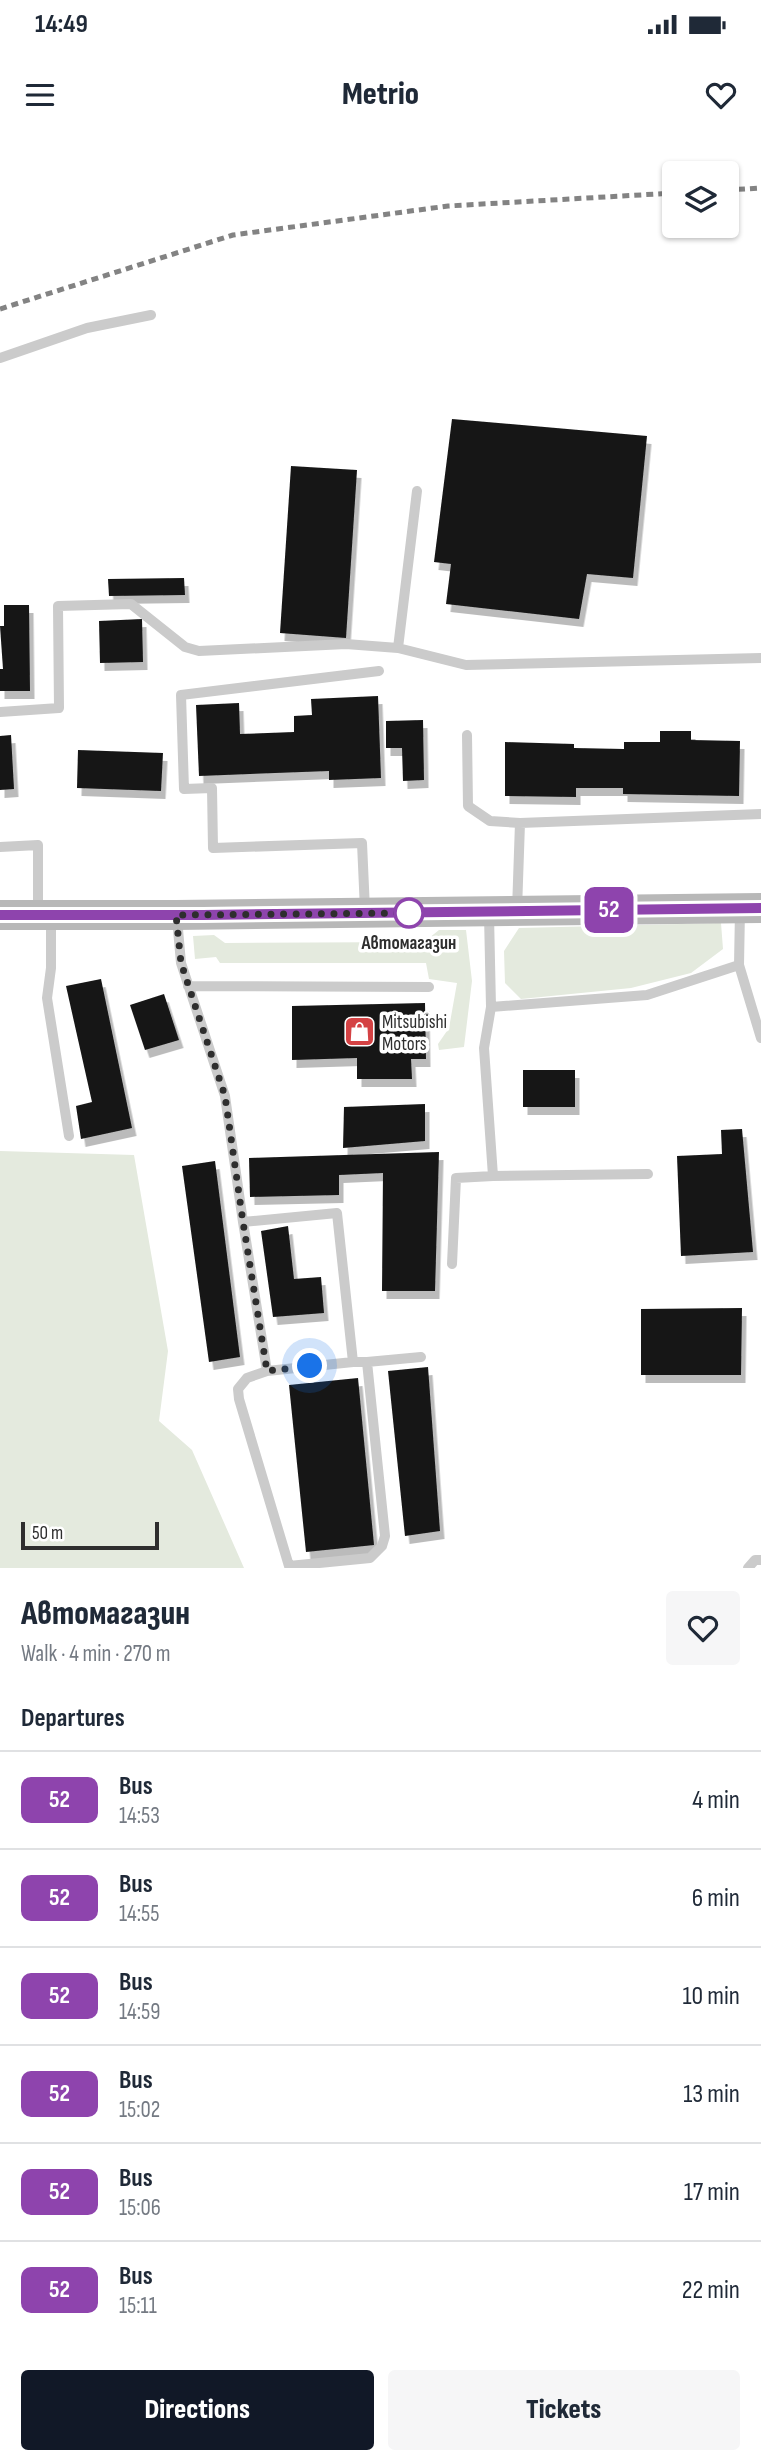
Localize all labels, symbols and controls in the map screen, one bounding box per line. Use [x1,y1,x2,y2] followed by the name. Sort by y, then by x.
[35,9,88,40] text: 14:49
[342,75,419,114] text: Metrio
[21,76,59,114] icon: menu
[702,76,740,114] icon: heart
[662,161,739,238] map controls
[662,161,739,238] button: layers
[578,887,640,933] line badge: 52
[598,895,620,924] text: 52
[394,898,424,928] marker: Автомагазин
[361,932,456,955] place label: Автомагазин
[382,1011,447,1056] place label: Mitsubishi Motors
[342,1015,376,1049] shop icon: Mitsubishi Motors
[292,1348,327,1383] your location
[21,1519,159,1551] scale bar
[32,1522,63,1545] text: 50 m
[666,1591,740,1665] button: heart
[21,1594,190,1634] text: Автомагазин
[21,1640,171,1668] text: Walk · 4 min · 270 m
[21,1703,125,1734] text: Departures
[119,1771,153,1802] text: Bus
[49,1785,70,1814] text: 52
[692,1785,740,1816] text: 4 min
[119,1802,160,1830] text: 14:53
[119,1869,153,1900] text: Bus
[49,1883,70,1912] text: 52
[692,1883,740,1914] text: 6 min
[119,1900,159,1928] text: 14:55
[119,1967,153,1998] text: Bus
[49,1981,70,2010] text: 52
[683,1981,740,2012] text: 10 min
[119,1998,160,2026] text: 14:59
[119,2065,153,2096] text: Bus
[49,2079,70,2108] text: 52
[683,2079,740,2110] text: 13 min
[119,2096,160,2124] text: 15:02
[119,2163,153,2194] text: Bus
[49,2177,70,2206] text: 52
[684,2177,740,2208] text: 17 min
[119,2194,161,2222] text: 15:06
[119,2261,153,2292] text: Bus
[49,2275,70,2304] text: 52
[682,2275,740,2306] text: 22 min
[119,2292,157,2320] text: 15:11
[21,2370,374,2450] button: Directions
[388,2370,740,2450] button: Tickets

